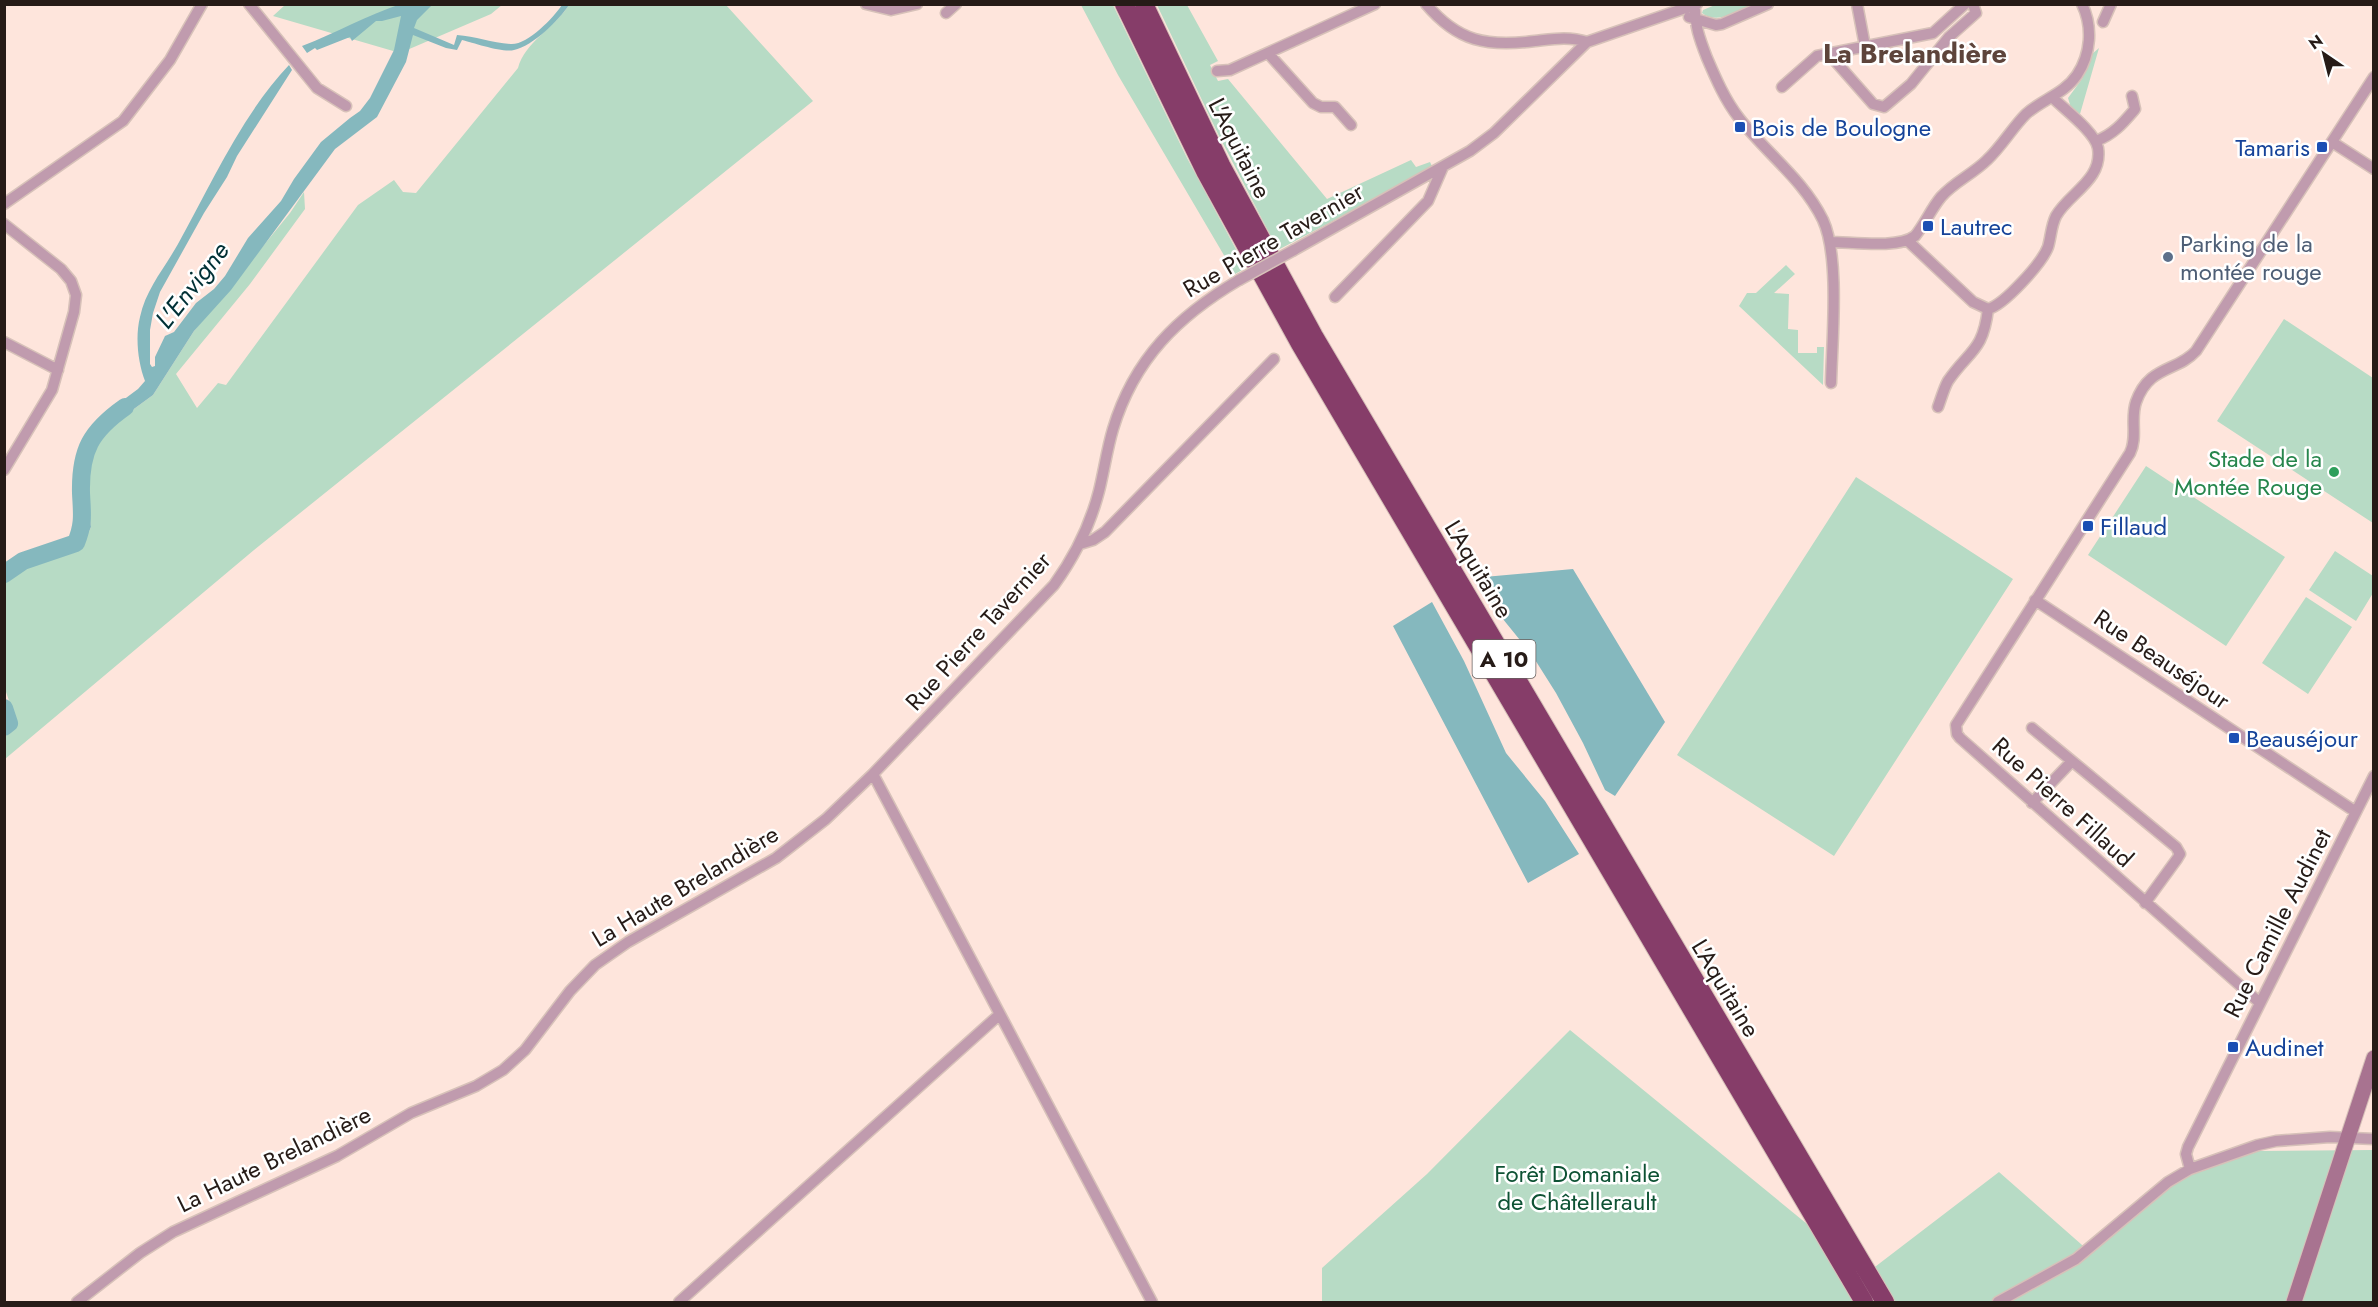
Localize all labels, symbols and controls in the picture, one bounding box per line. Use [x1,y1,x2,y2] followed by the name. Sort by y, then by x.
[2294,24,2354,84] north arrow
[2304,29,2327,55] text: N
[1823,34,2007,73] district label: La Brelandière
[1200,92,1280,204] street label: L'Aquitaine
[1752,110,1931,145] place label: Bois de Boulogne
[1733,120,1747,134] marker: Bois de Boulogne
[2235,130,2310,165] place label: Tamaris
[2315,140,2329,154] marker: Tamaris
[1176,174,1370,306] street label: Rue Pierre Tavernier
[1940,209,2012,244] place label: Lautrec
[1921,219,1935,233] marker: Lautrec
[2180,226,2322,289] place label: Parking de la montée rouge
[146,233,238,337] water label: L'Envigne
[2161,250,2175,264] marker: Parking de la montée rouge
[2174,441,2322,504] place label: Stade de la Montée Rouge
[2327,465,2341,479] marker: Stade de la Montée Rouge
[2100,509,2167,544] place label: Fillaud
[1436,513,1522,625] street label: L'Aquitaine
[2081,519,2095,533] marker: Fillaud
[897,543,1060,718] street label: Rue Pierre Tavernier
[2087,600,2238,718] street label: Rue Beauséjour
[1472,640,1536,678] road number: A 10
[2246,721,2359,756] place label: Beauséjour
[1984,729,2142,875] street label: Rue Pierre Fillaud
[2227,731,2241,745] marker: Beauséjour
[585,816,785,956] street label: La Haute Brelandière
[2214,822,2340,1023] street label: Rue Camille Audinet
[1683,932,1769,1044] street label: L'Aquitaine
[2245,1030,2324,1065] place label: Audinet
[2226,1040,2240,1054] marker: Audinet
[171,1097,377,1221] street label: La Haute Brelandière
[1494,1156,1660,1219] park label: Forêt Domaniale de Châtellerault

